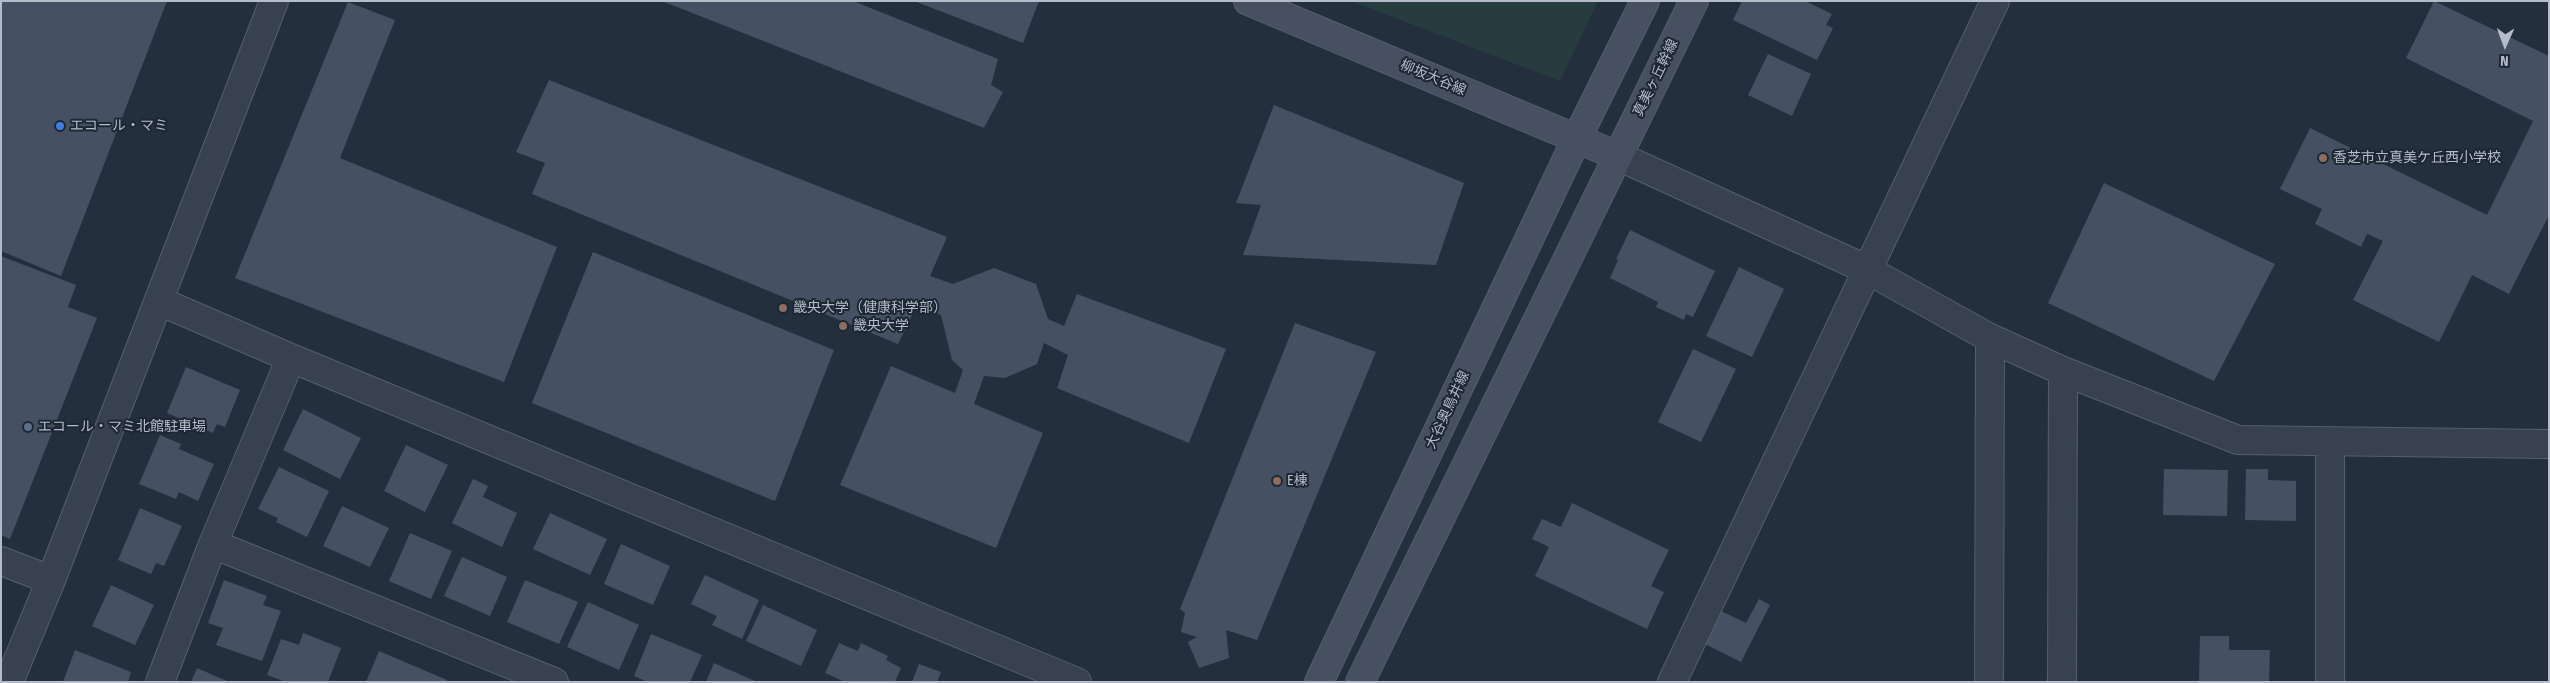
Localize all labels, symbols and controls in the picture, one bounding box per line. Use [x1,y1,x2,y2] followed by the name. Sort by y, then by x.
[2480,20,2530,70] north arrow
[1630,37,1682,119] street label: 真美ヶ丘幹線
[2500,52,2509,69] text: N
[1398,57,1468,99] street label: 柳坂大谷線
[70,118,168,134] place label: エコール・マミ
[54,120,66,132] marker: エコール・マミ
[2333,150,2501,166] place label: 香芝市立真美ケ丘西小学校
[2317,152,2329,164] marker: 香芝市立真美ケ丘西小学校
[793,300,947,316] place label: 畿央大学（健康科学部）
[777,302,789,314] marker: 畿央大学（健康科学部）
[853,318,909,334] place label: 畿央大学
[837,320,849,332] marker: 畿央大学
[1423,368,1473,452] street label: 大谷奥鳥井線
[38,419,206,435] place label: エコール・マミ北館駐車場
[22,421,34,433] marker: エコール・マミ北館駐車場
[1287,473,1308,489] place label: E棟
[1271,475,1283,487] marker: E棟

